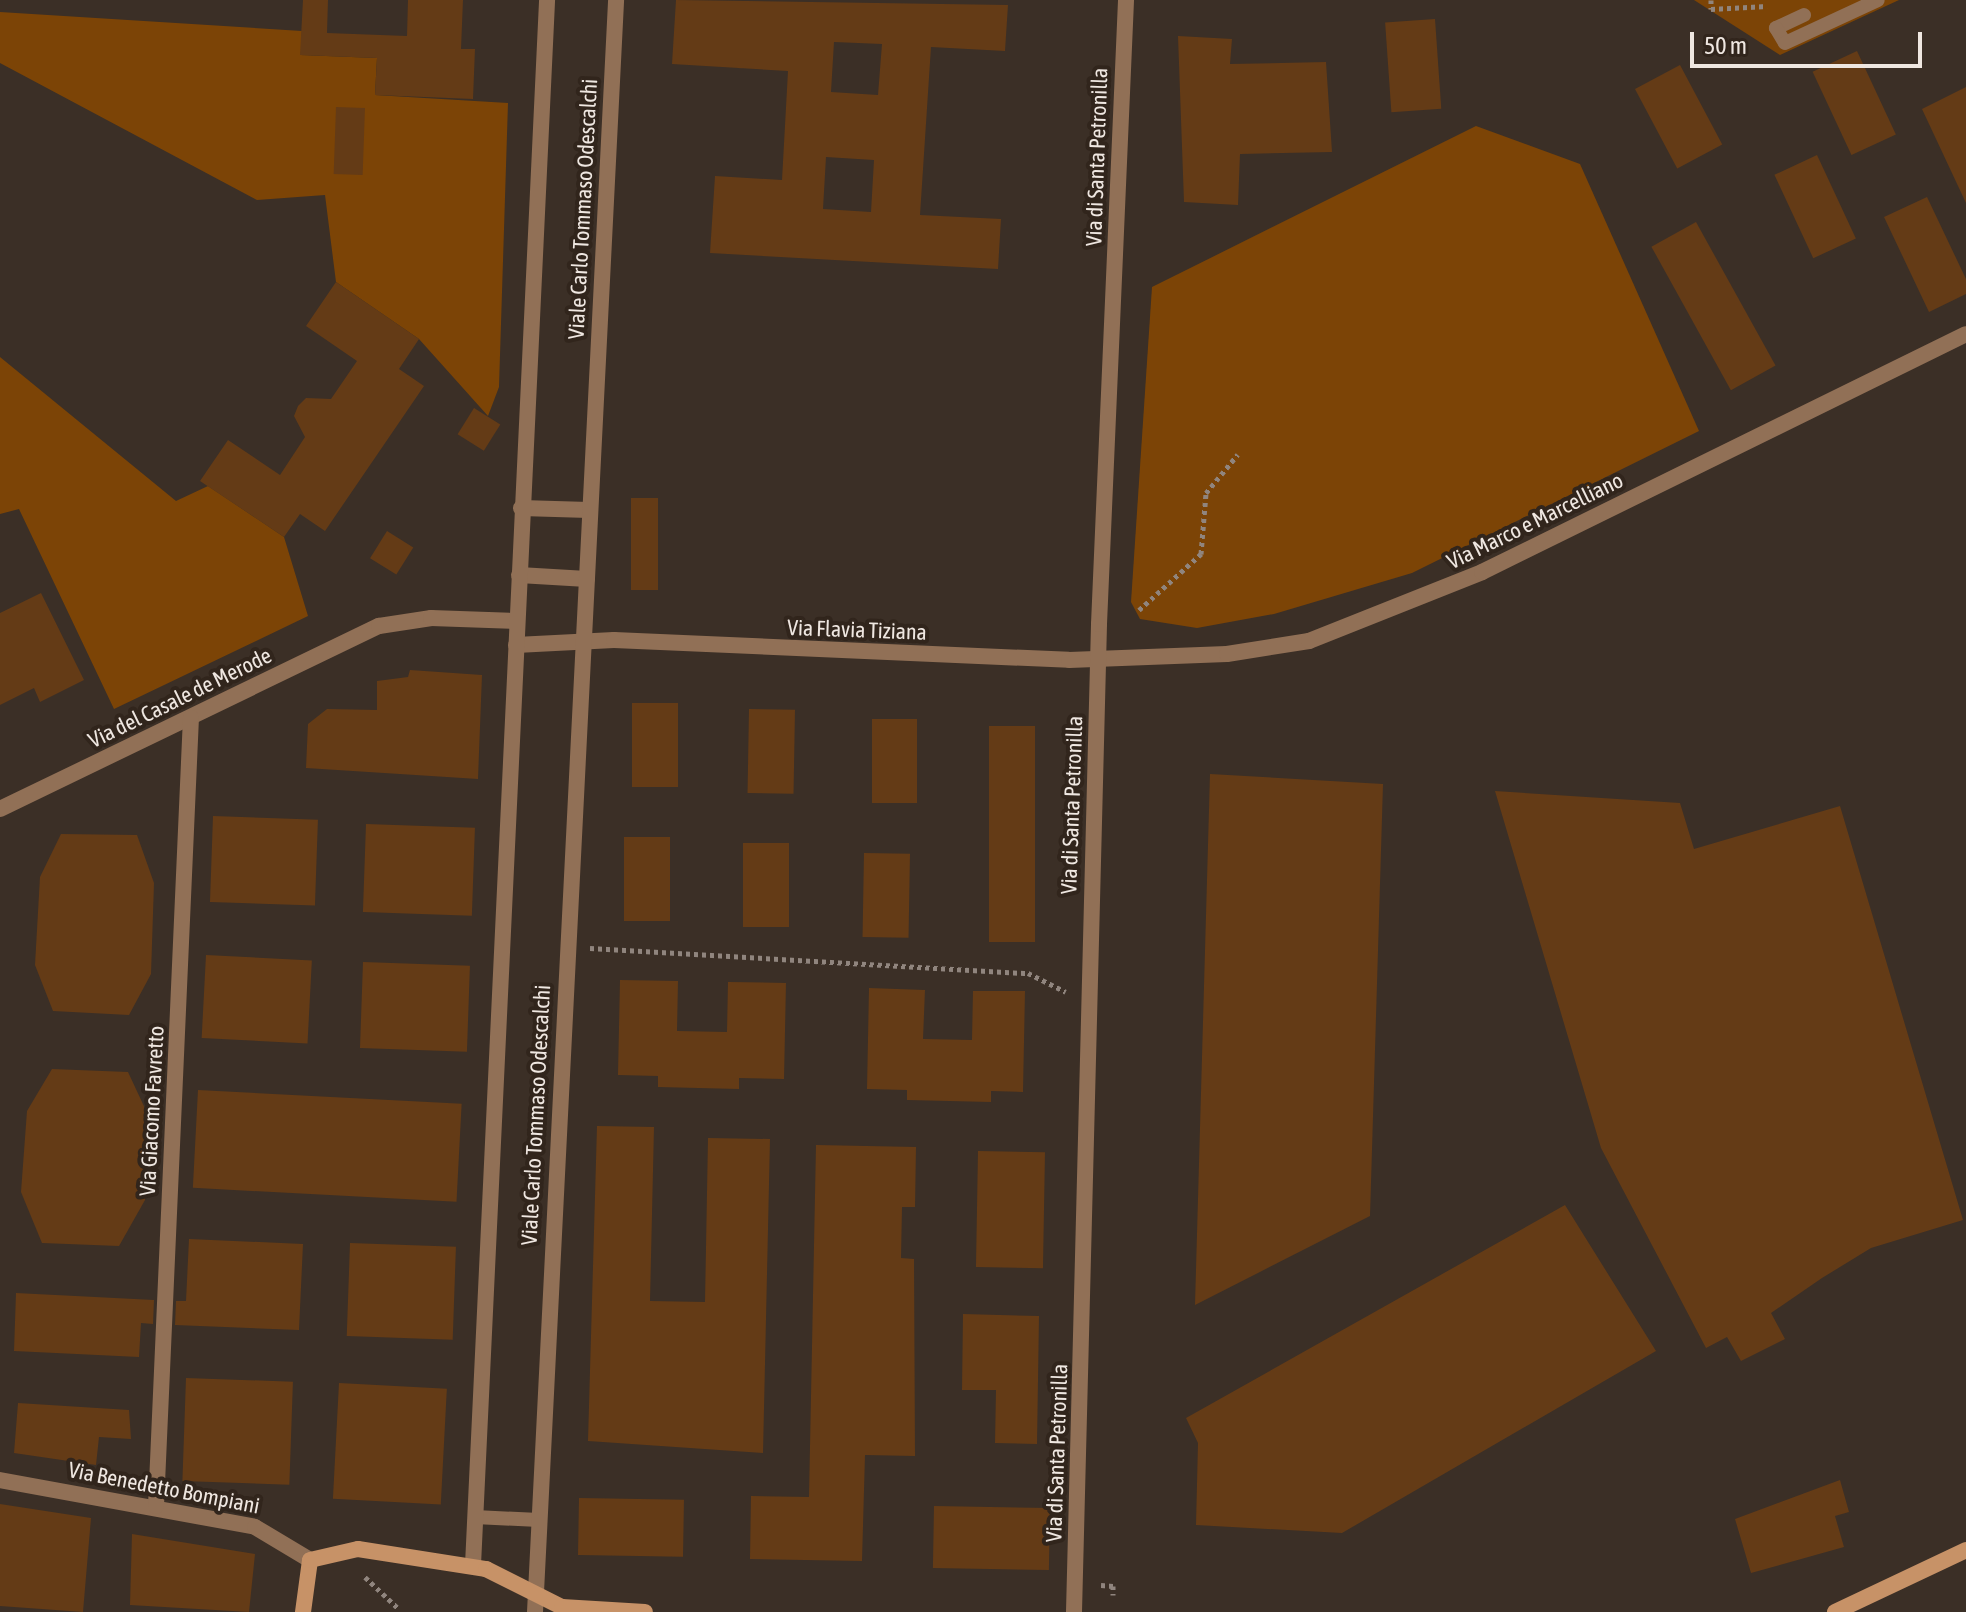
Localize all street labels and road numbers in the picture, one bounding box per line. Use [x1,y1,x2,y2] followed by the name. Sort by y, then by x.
[1081,67,1113,247] street label: Via di Santa Petronilla
[563,78,603,340] street label: Viale Carlo Tommaso Odescalchi
[1443,467,1627,575] street label: Via Marco e Marcelliano
[787,614,927,646] street label: Via Flavia Tiziana
[84,642,276,754] street label: Via del Casale de Merode
[1056,715,1088,895] street label: Via di Santa Petronilla
[516,984,556,1246] street label: Viale Carlo Tommaso Odescalchi
[134,1025,170,1197] street label: Via Giacomo Favretto
[1041,1363,1073,1543] street label: Via di Santa Petronilla
[66,1457,262,1519] street label: Via Benedetto Bompiani

